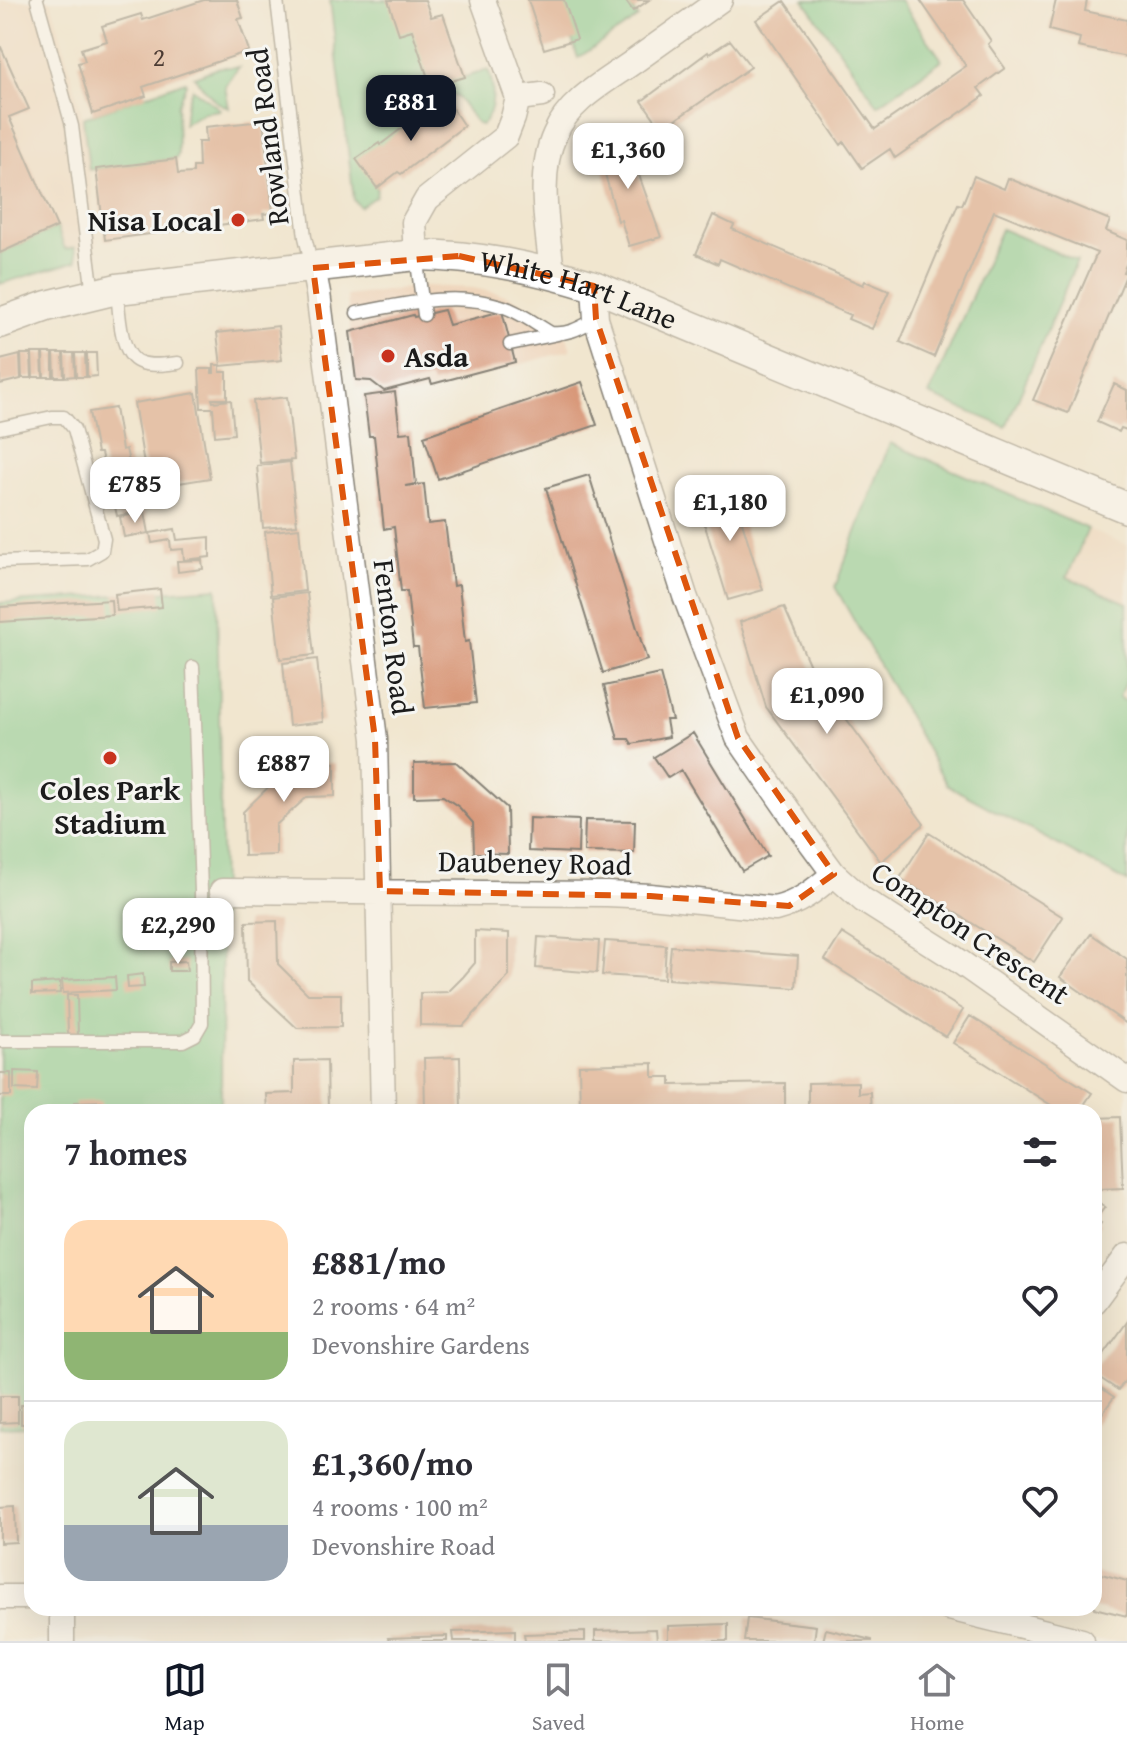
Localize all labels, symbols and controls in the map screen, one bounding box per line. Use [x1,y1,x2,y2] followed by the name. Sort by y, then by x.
[153,37,165,76] house number: 2
[234,46,300,228] street label: Rowland Road
[364,75,458,143] pin: £881
[384,81,438,120] text: £881
[563,123,693,191] pin: £1,360
[591,129,665,168] text: £1,360
[88,198,222,242] place label: Nisa Local
[229,211,247,229] marker: Nisa Local
[477,238,684,340] street label: White Hart Lane
[404,334,469,378] place label: Asda
[379,347,397,365] marker: Asda
[88,457,182,525] pin: £785
[108,463,162,502] text: £785
[665,475,795,543] pin: £1,180
[693,481,767,520] text: £1,180
[363,557,425,717] street label: Fenton Road
[762,668,892,736] pin: £1,090
[790,674,864,713] text: £1,090
[237,736,331,804] pin: £887
[257,742,311,781] text: £887
[101,749,119,767] marker: Coles Park Stadium
[40,767,181,845] place label: Coles Park Stadium
[438,838,632,886] street label: Daubeney Road
[863,849,1079,1015] street label: Compton Crescent
[113,898,243,966] pin: £2,290
[141,904,215,943] text: £2,290
[64,1128,188,1177] text: 7 homes
[1018,1130,1062,1174] icon: filters
[312,1237,446,1286] text: £881/mo
[128,1252,224,1348] icon: home
[1018,1278,1062,1322] icon: heart
[312,1286,475,1325] text: 2 rooms · 64 m²
[312,1325,530,1364] text: Devonshire Gardens
[312,1438,473,1487] text: £1,360/mo
[128,1453,224,1549] icon: home
[1018,1479,1062,1523] icon: heart
[312,1487,488,1526] text: 4 rooms · 100 m²
[312,1526,495,1565] text: Devonshire Road
[163,1658,207,1738] tab: Map
[532,1658,585,1738] tab: Saved
[910,1658,964,1738] tab: Home

